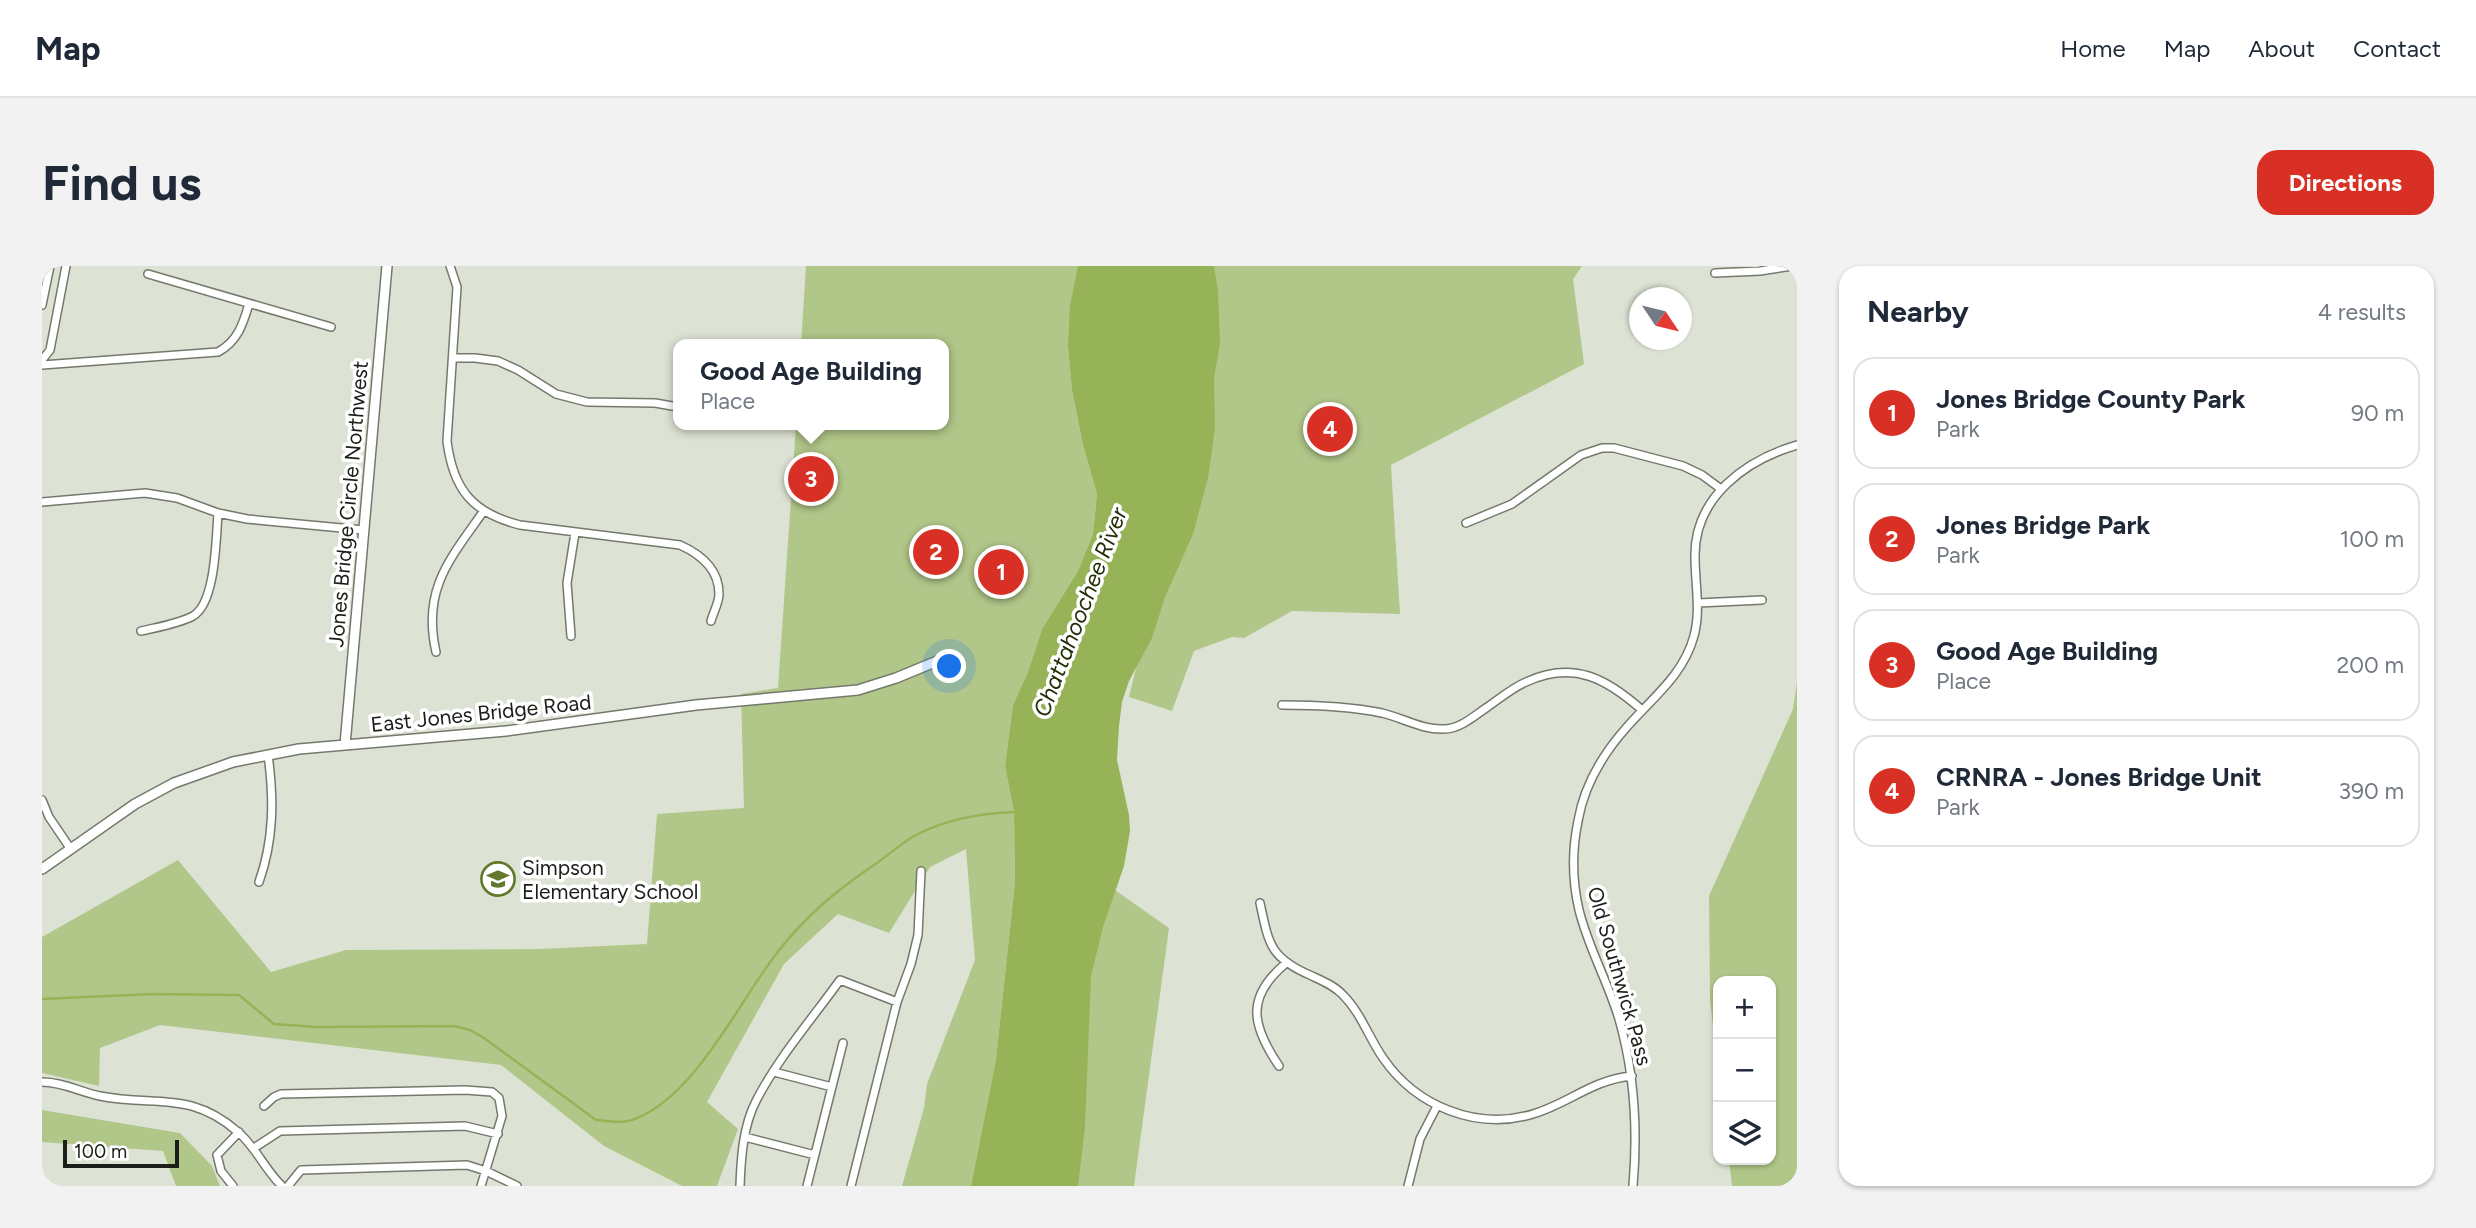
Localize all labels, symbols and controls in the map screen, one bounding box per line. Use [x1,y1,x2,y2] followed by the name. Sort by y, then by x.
[35,29,101,68] text: Map
[2060,34,2126,63] text: Home
[2164,34,2210,63] text: Map
[2248,34,2315,63] text: About
[2353,34,2441,63] text: Contact
[2257,150,2434,215] button: Directions
[42,153,201,212] text: Find us
[1629,287,1692,350] north arrow
[1867,293,1969,330] text: Nearby
[2318,298,2406,326] text: 4 results
[673,339,949,430] popup
[700,355,922,387] text: Good Age Building
[323,360,373,648] street label: Jones Bridge Circle Northwest
[1936,383,2245,415] text: Jones Bridge County Park
[700,387,755,415] text: Place
[1887,399,1897,427] text: 1
[2351,399,2404,427] text: 90 m
[1307,403,1353,455] pin: 4
[1936,415,1980,443] text: Park
[788,453,834,505] pin: 3
[1027,502,1133,721] water label: Chattahoochee River
[1936,509,2150,541] text: Jones Bridge Park
[1885,525,1899,553] text: 2
[2340,525,2404,553] text: 100 m
[913,526,959,578] pin: 2
[1936,541,1980,569] text: Park
[978,546,1024,598] pin: 1
[1936,635,2158,667] text: Good Age Building
[932,649,966,683] your location
[1886,651,1898,679] text: 3
[2336,651,2404,679] text: 200 m
[1936,667,1991,695] text: Place
[369,689,593,737] street label: East Jones Bridge Road
[1936,761,2262,793] text: CRNRA - Jones Bridge Unit
[1885,777,1899,805] text: 4
[2338,777,2404,805] text: 390 m
[1936,793,1980,821] text: Park
[522,855,698,904] place label: Simpson Elementary School
[479,860,517,898] school or university icon: Simpson Elementary School
[1582,884,1658,1068] street label: Old Southwick Pass
[1713,976,1776,1165] map controls
[1713,976,1776,1039] button: +
[1713,1039,1776,1102] button: −
[1713,1102,1776,1165] button: layers
[63,1137,178,1169] scale bar
[74,1140,127,1163] text: 100 m

